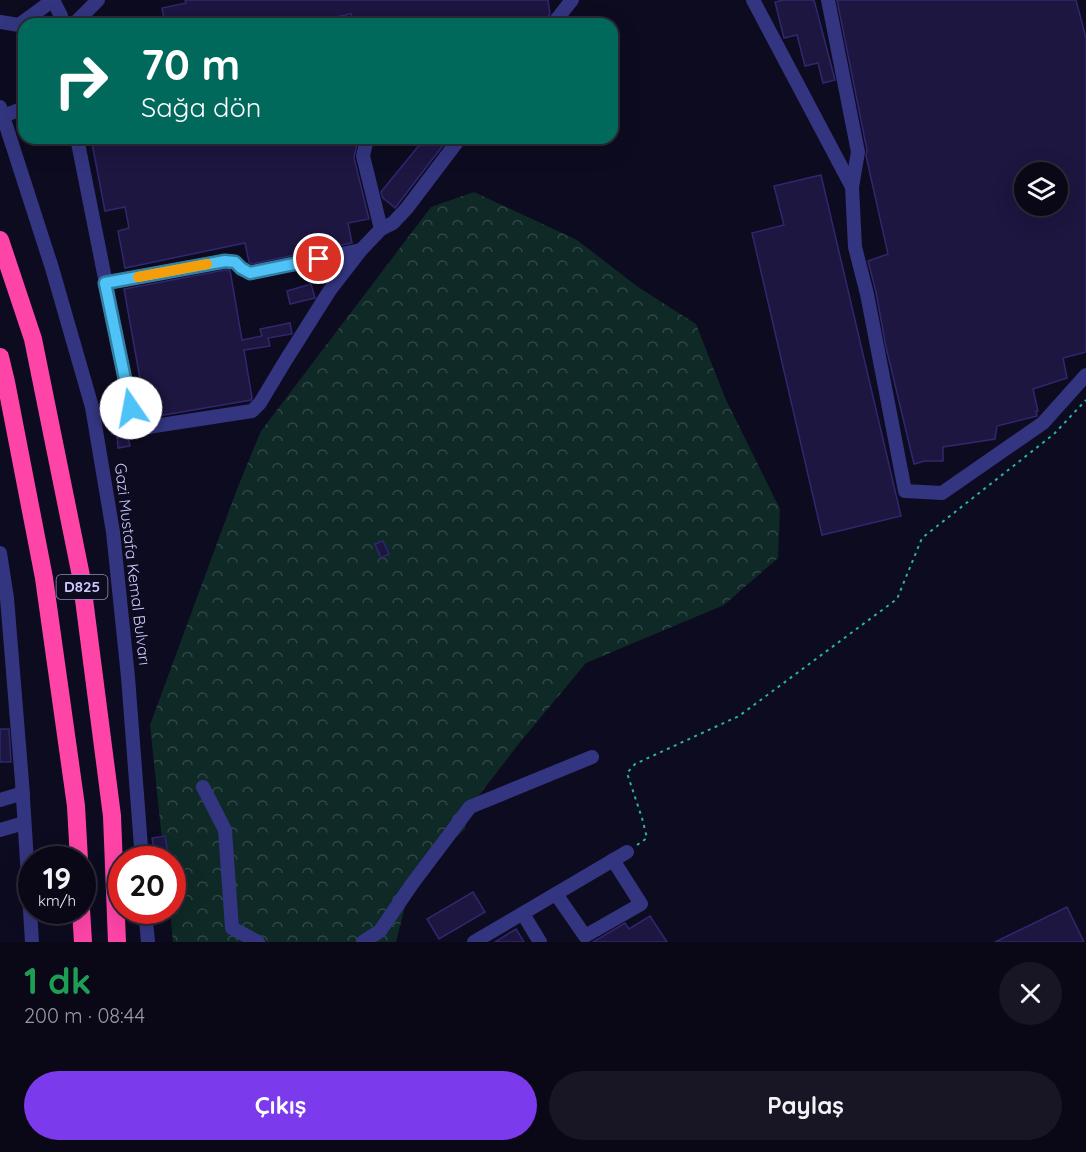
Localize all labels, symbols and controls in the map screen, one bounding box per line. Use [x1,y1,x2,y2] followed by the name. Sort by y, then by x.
[141,38,240,91] text: 70 m
[42,42,120,120] icon: right
[141,90,261,124] text: Sağa dön
[1014,162,1068,216] map controls
[1014,162,1068,216] button: layers
[293,233,344,284] pin
[302,242,335,275] icon: arrive
[99,376,163,440] position arrow
[111,462,155,666] street label: Gazi Mustafa Kemal Bulvarı
[56,575,107,599] road number: D825
[108,846,186,924] speed limit sign: 20
[43,859,71,897] text: 19
[38,891,76,910] text: km/h
[24,958,91,1003] text: 1 dk
[999,962,1062,1025] button: close
[24,1003,145,1028] text: 200 m · 08:44
[24,1071,537,1140] button: Çıkış
[549,1071,1062,1140] button: Paylaş

